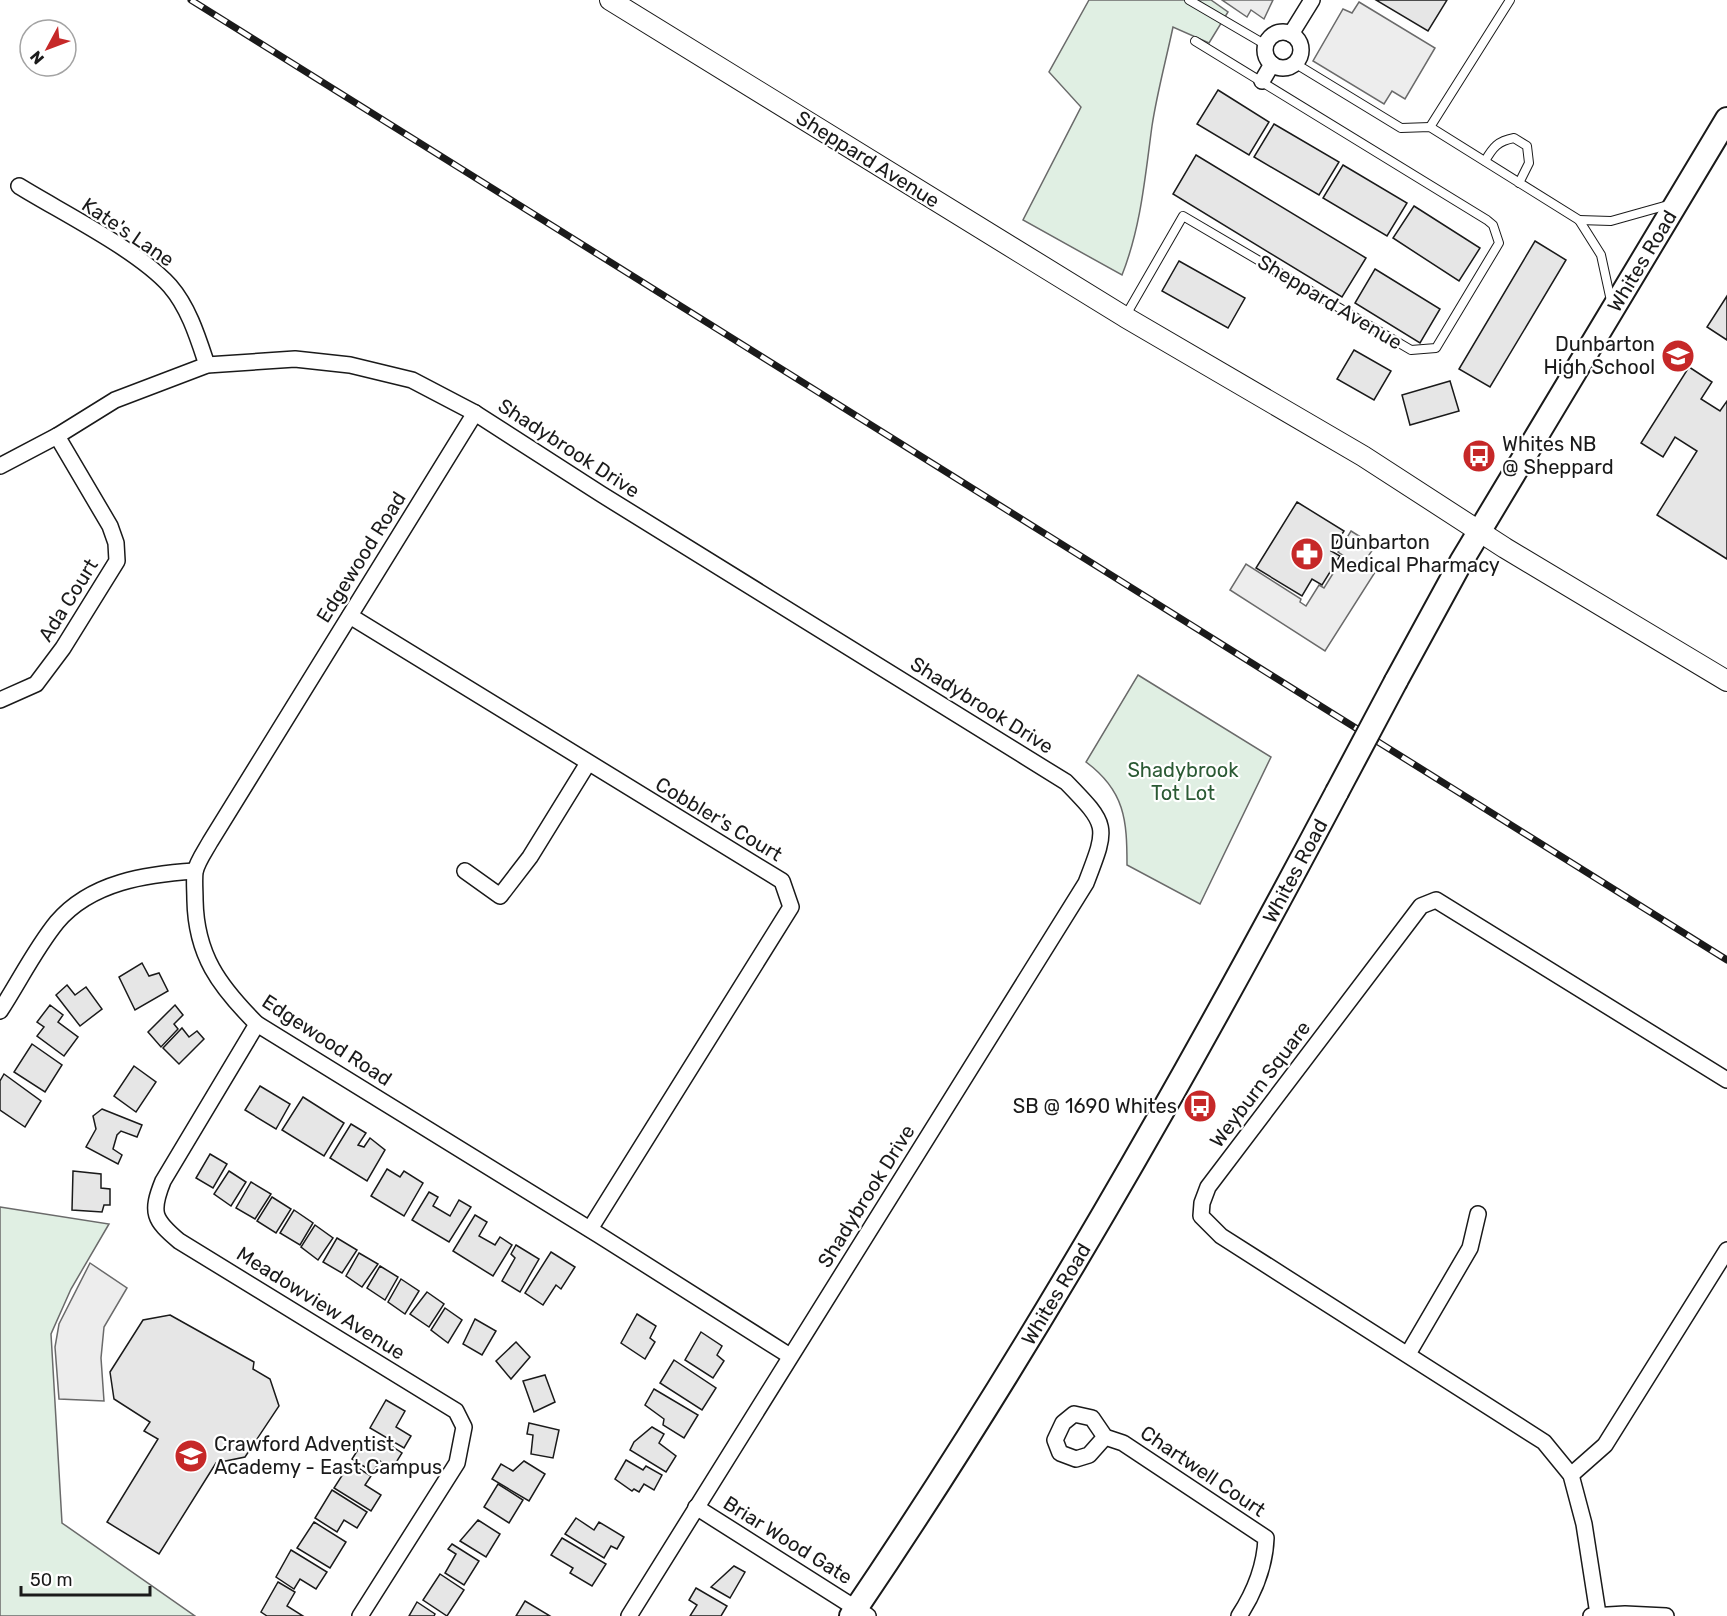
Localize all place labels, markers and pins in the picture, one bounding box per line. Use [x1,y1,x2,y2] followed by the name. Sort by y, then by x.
[1543,332,1655,379] place label: Dunbarton High School
[1660,338,1696,374] school or university icon: Dunbarton High School
[1502,432,1614,479] place label: Whites NB @ Sheppard
[1461,438,1497,474] bus stop icon: Whites NB @ Sheppard
[1330,530,1500,577] place label: Dunbarton Medical Pharmacy
[1289,536,1325,572] pharmacy icon: Dunbarton Medical Pharmacy
[1182,1088,1218,1124] bus stop icon: SB @ 1690 Whites
[1013,1094,1177,1118] place label: SB @ 1690 Whites
[214,1432,442,1479] place label: Crawford Adventist Academy - East Campus
[173,1438,209,1474] school or university icon: Crawford Adventist Academy - East Campus

